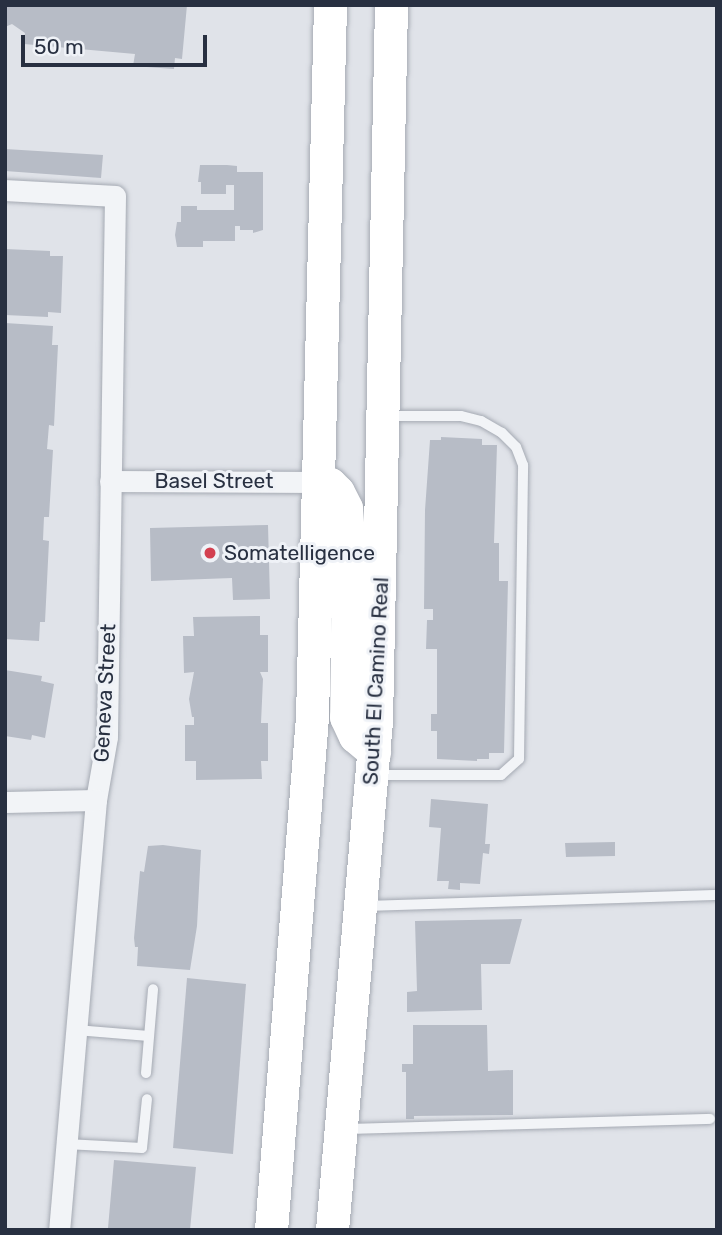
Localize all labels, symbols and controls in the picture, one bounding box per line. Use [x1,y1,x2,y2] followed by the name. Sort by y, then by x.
[24,21,210,65] scale bar
[34,34,84,59] text: 50 m
[154,468,274,494] street label: Basel Street
[224,540,375,566] place label: Somatelligence
[202,545,218,561] marker: Somatelligence
[358,576,394,786] street label: South El Camino Real
[89,623,121,763] street label: Geneva Street

